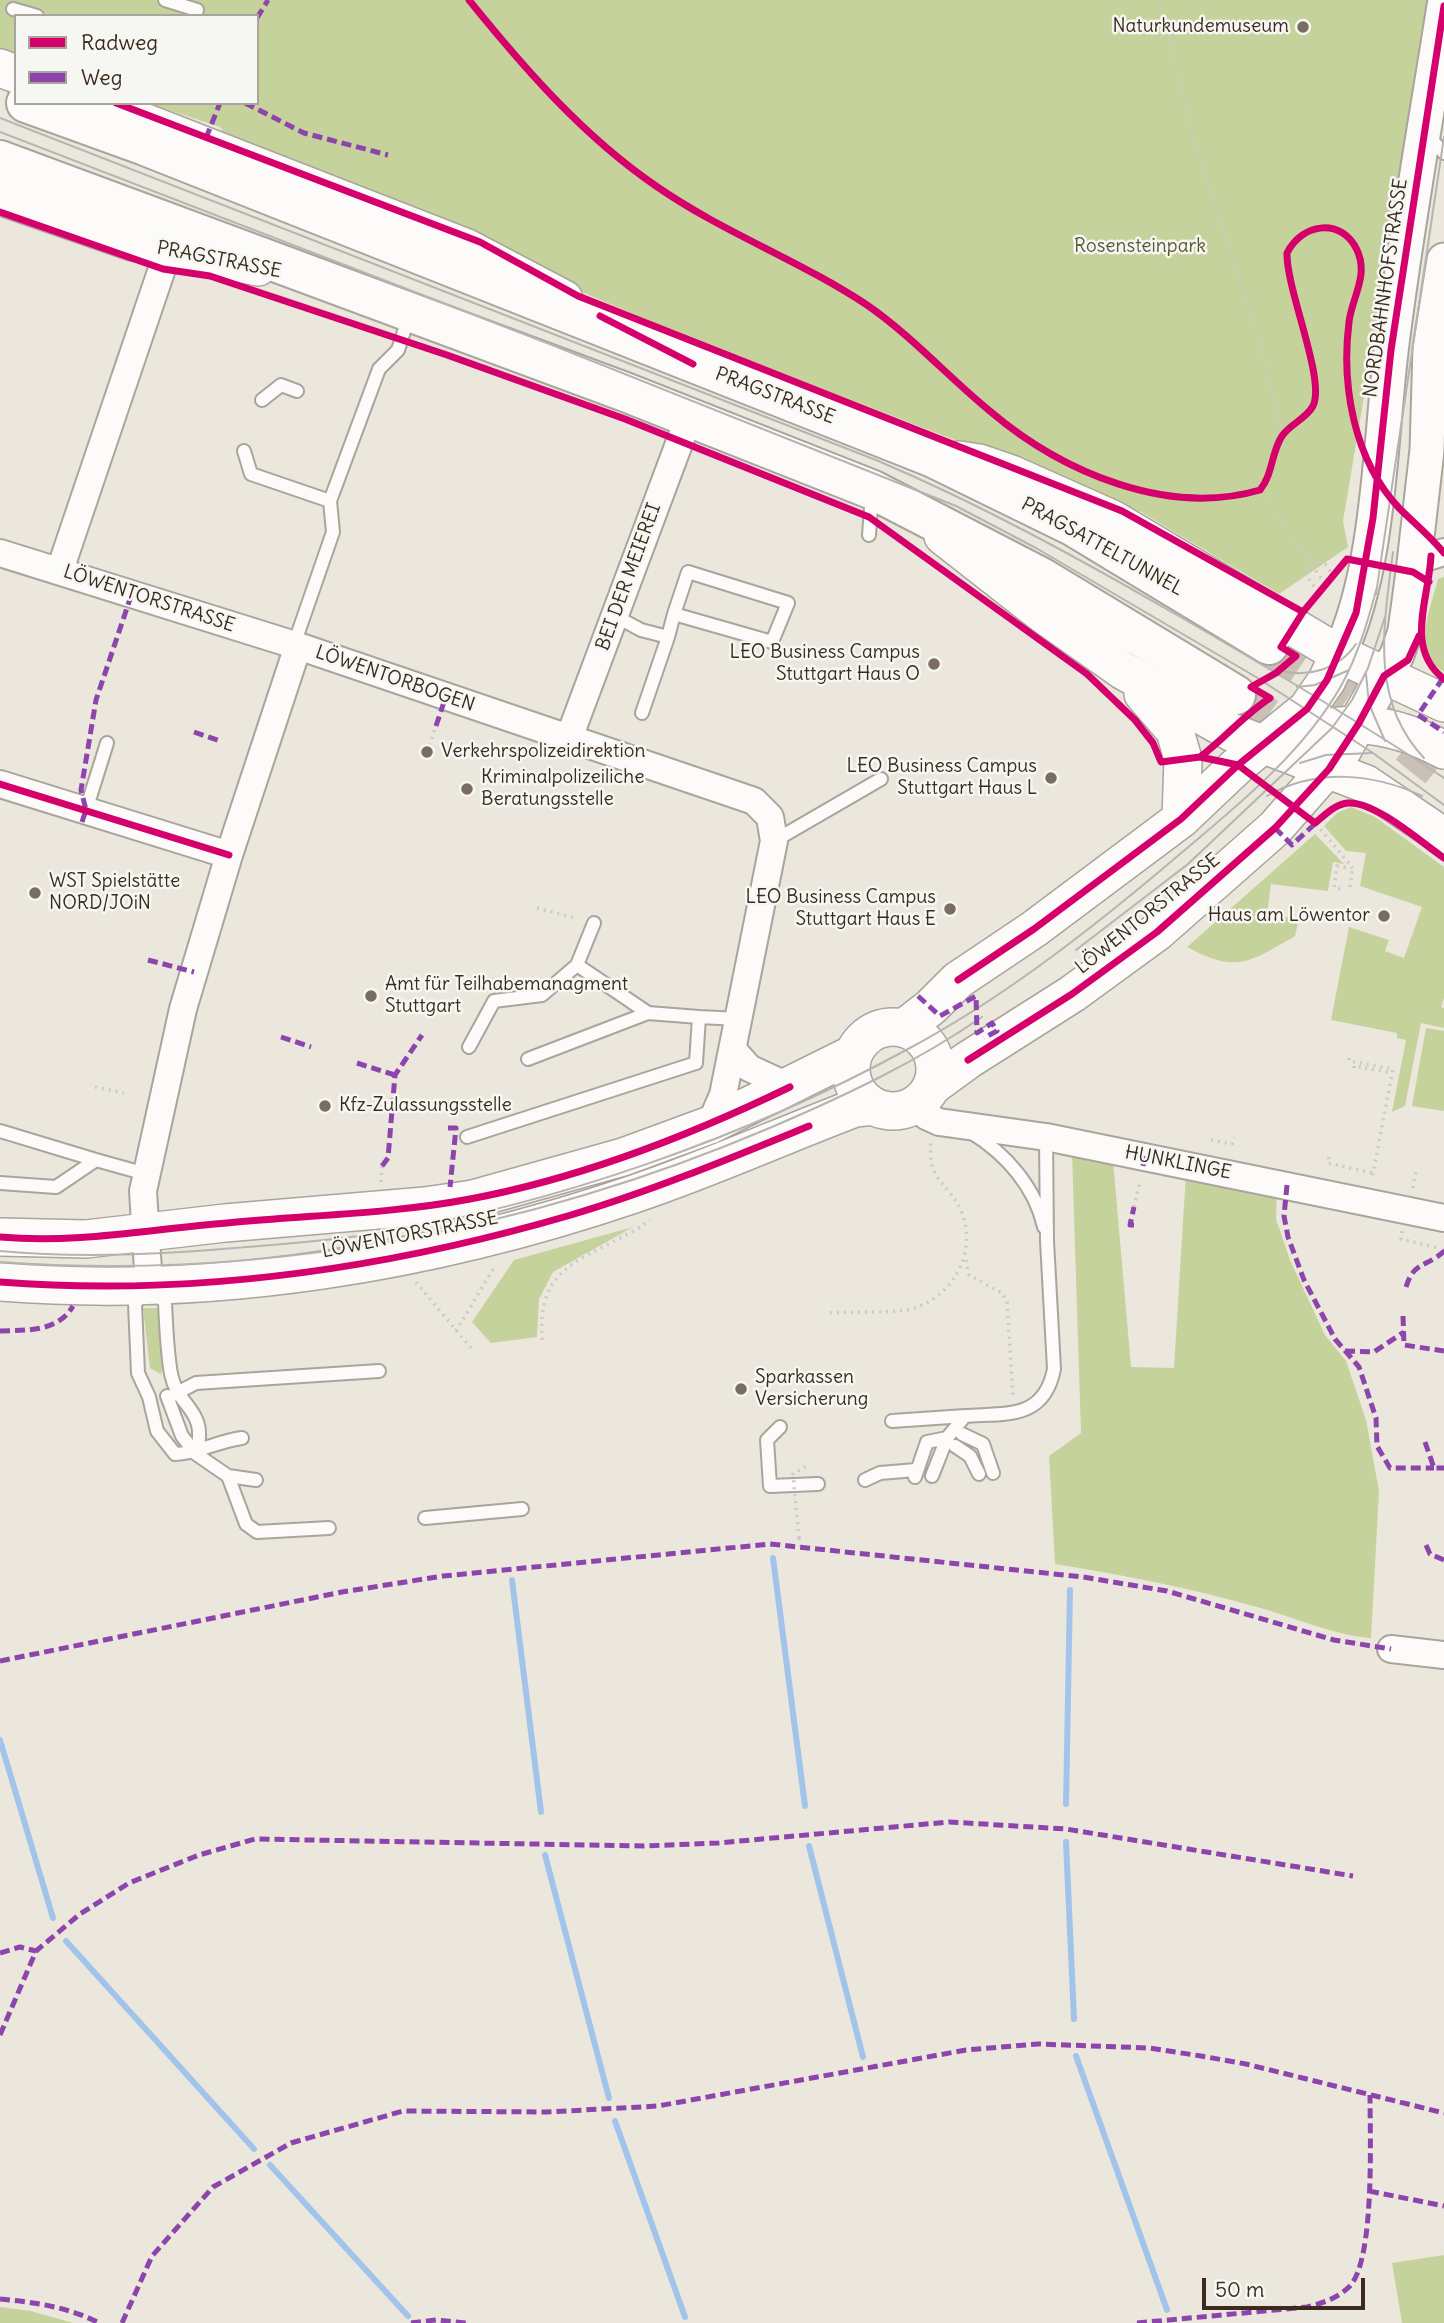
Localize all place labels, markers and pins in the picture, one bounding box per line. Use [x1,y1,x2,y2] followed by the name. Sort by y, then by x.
[1113,16,1289,38] place label: Naturkundemuseum
[1295,19,1311,35] marker: Naturkundemuseum
[730,642,920,686] place label: LEO Business Campus Stuttgart Haus O
[926,656,942,672] marker: LEO Business Campus Stuttgart Haus O
[441,741,645,763] place label: Verkehrspolizeidirektion
[419,744,435,760] marker: Verkehrspolizeidirektion
[847,756,1037,800] place label: LEO Business Campus Stuttgart Haus L
[481,767,644,811] place label: Kriminalpolizeiliche Beratungsstelle
[1043,770,1059,786] marker: LEO Business Campus Stuttgart Haus L
[459,781,475,797] marker: Kriminalpolizeiliche Beratungsstelle
[49,871,180,915] place label: WST Spielstätte NORD/JOiN
[27,885,43,901] marker: WST Spielstätte NORD/JOiN
[746,887,936,931] place label: LEO Business Campus Stuttgart Haus E
[942,901,958,917] marker: LEO Business Campus Stuttgart Haus E
[1208,905,1370,927] place label: Haus am Löwentor
[1376,908,1392,924] marker: Haus am Löwentor
[385,974,628,1018] place label: Amt für Teilhabemanagment Stuttgart
[363,988,379,1004] marker: Amt für Teilhabemanagment Stuttgart
[339,1095,512,1117] place label: Kfz-Zulassungsstelle
[317,1098,333,1114] marker: Kfz-Zulassungsstelle
[755,1367,868,1411] place label: Sparkassen Versicherung
[733,1381,749,1397] marker: Sparkassen Versicherung

